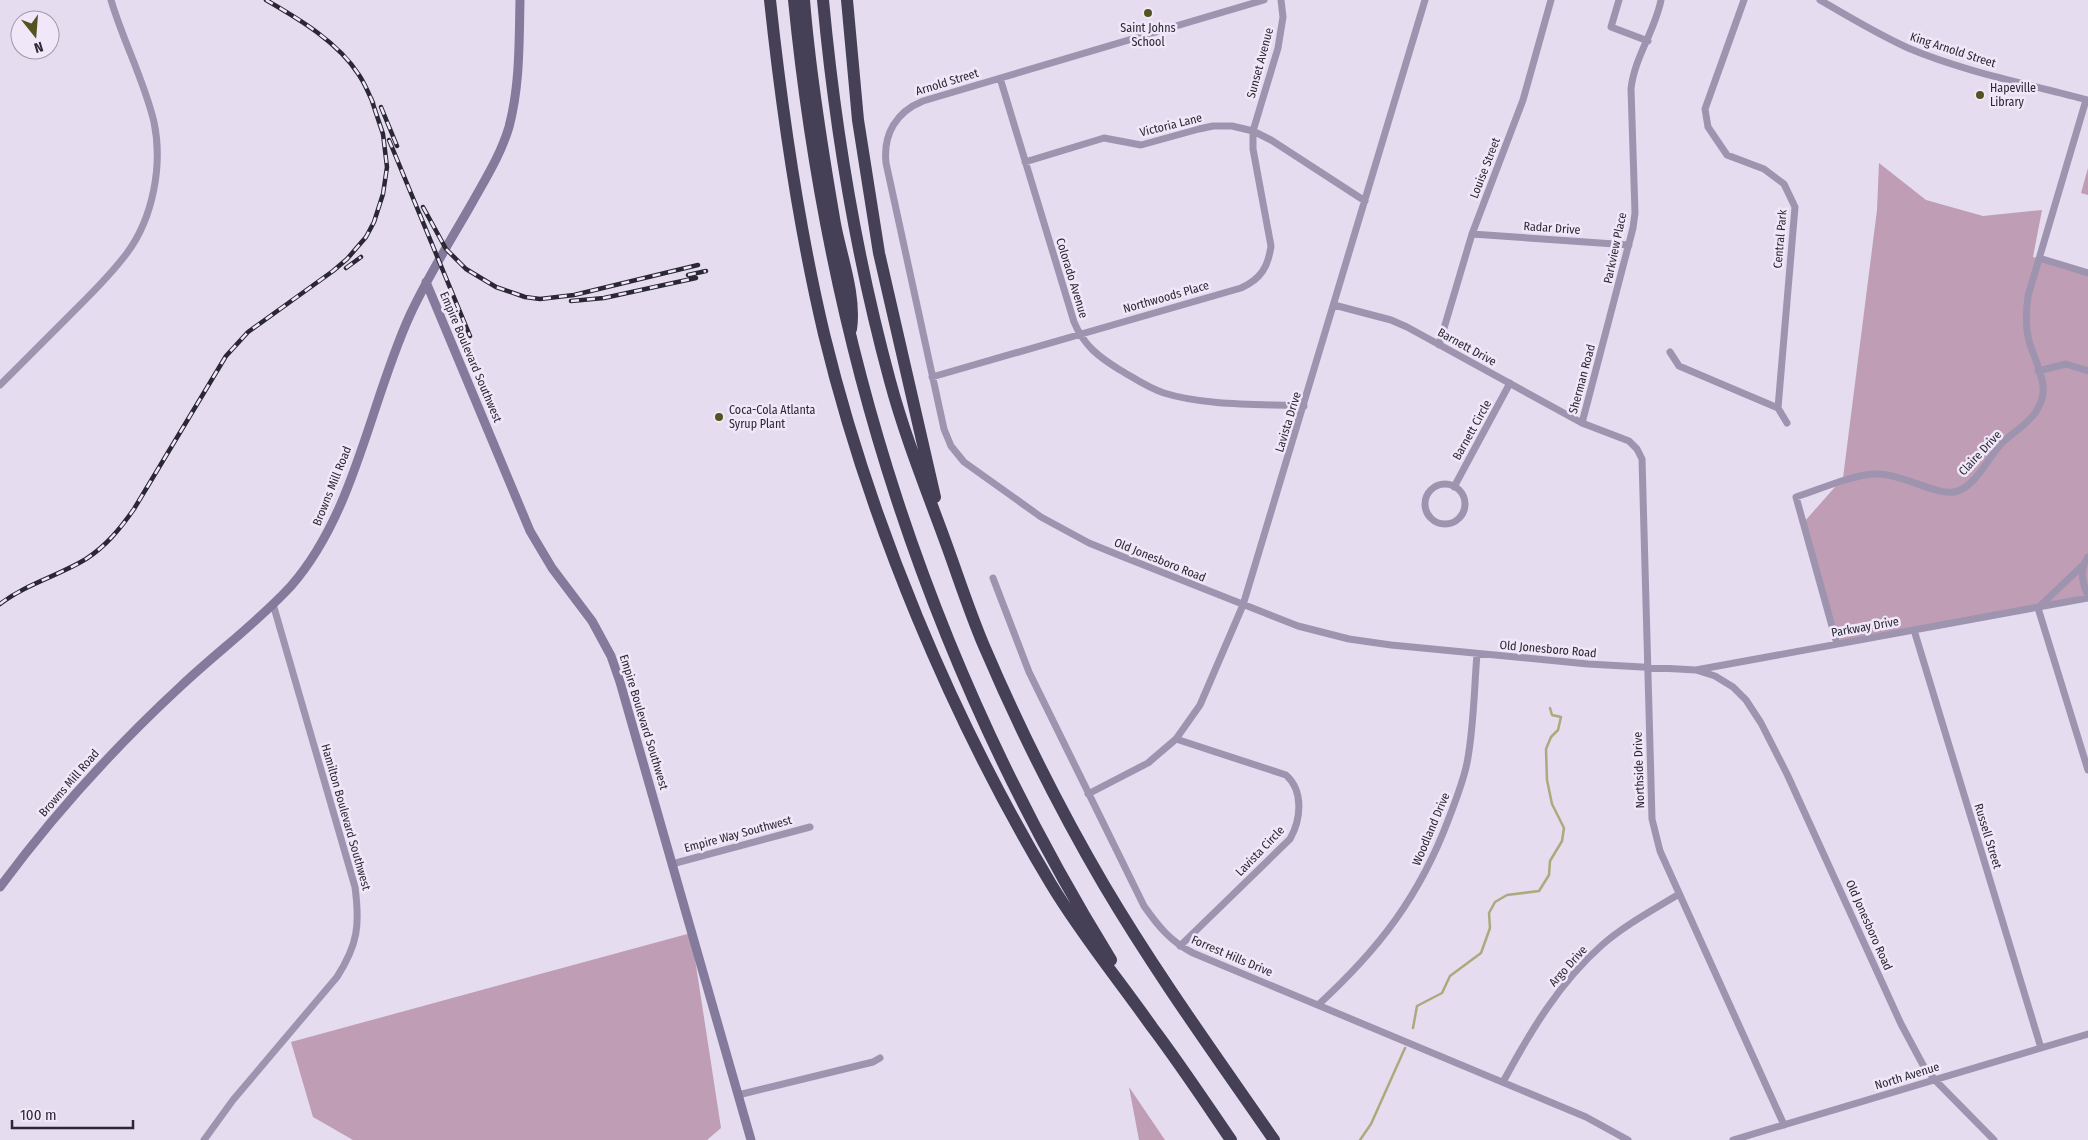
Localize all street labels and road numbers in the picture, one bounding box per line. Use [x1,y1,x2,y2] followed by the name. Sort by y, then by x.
[1244,26,1276,100] street label: Sunset Avenue
[1908,30,1998,70] street label: King Arnold Street
[914,66,980,98] street label: Arnold Street
[1138,110,1204,139] street label: Victoria Lane
[1467,136,1503,200] street label: Louise Street
[1770,209,1790,269] street label: Central Park
[1601,211,1629,285] street label: Parkview Place
[1523,219,1581,237] street label: Radar Drive
[1053,236,1091,320] street label: Colorado Avenue
[1121,278,1211,316] street label: Northwoods Place
[437,290,505,425] street label: Empire Boulevard Southwest
[1435,325,1499,369] street label: Barnett Drive
[1566,343,1598,415] street label: Sherman Road
[1272,390,1304,454] street label: Lavista Drive
[1450,397,1494,463] street label: Barnett Circle
[1956,428,2004,478] street label: Claire Drive
[310,444,354,528] street label: Browns Mill Road
[1112,535,1208,585] street label: Old Jonesboro Road
[1830,614,1900,640] street label: Parkway Drive
[1499,638,1597,660] street label: Old Jonesboro Road
[617,653,671,791] street label: Empire Boulevard Southwest
[1631,731,1647,809] street label: Northside Drive
[318,742,374,892] street label: Hamilton Boulevard Southwest
[36,747,102,819] street label: Browns Mill Road
[1409,790,1453,868] street label: Woodland Drive
[1971,802,2005,870] street label: Russell Street
[683,813,793,855] street label: Empire Way Southwest
[1233,823,1287,879] street label: Lavista Circle
[1843,878,1895,972] street label: Old Jonesboro Road
[1189,933,1275,979] street label: Forrest Hills Drive
[1546,943,1590,989] street label: Argo Drive
[1873,1060,1941,1092] street label: North Avenue

